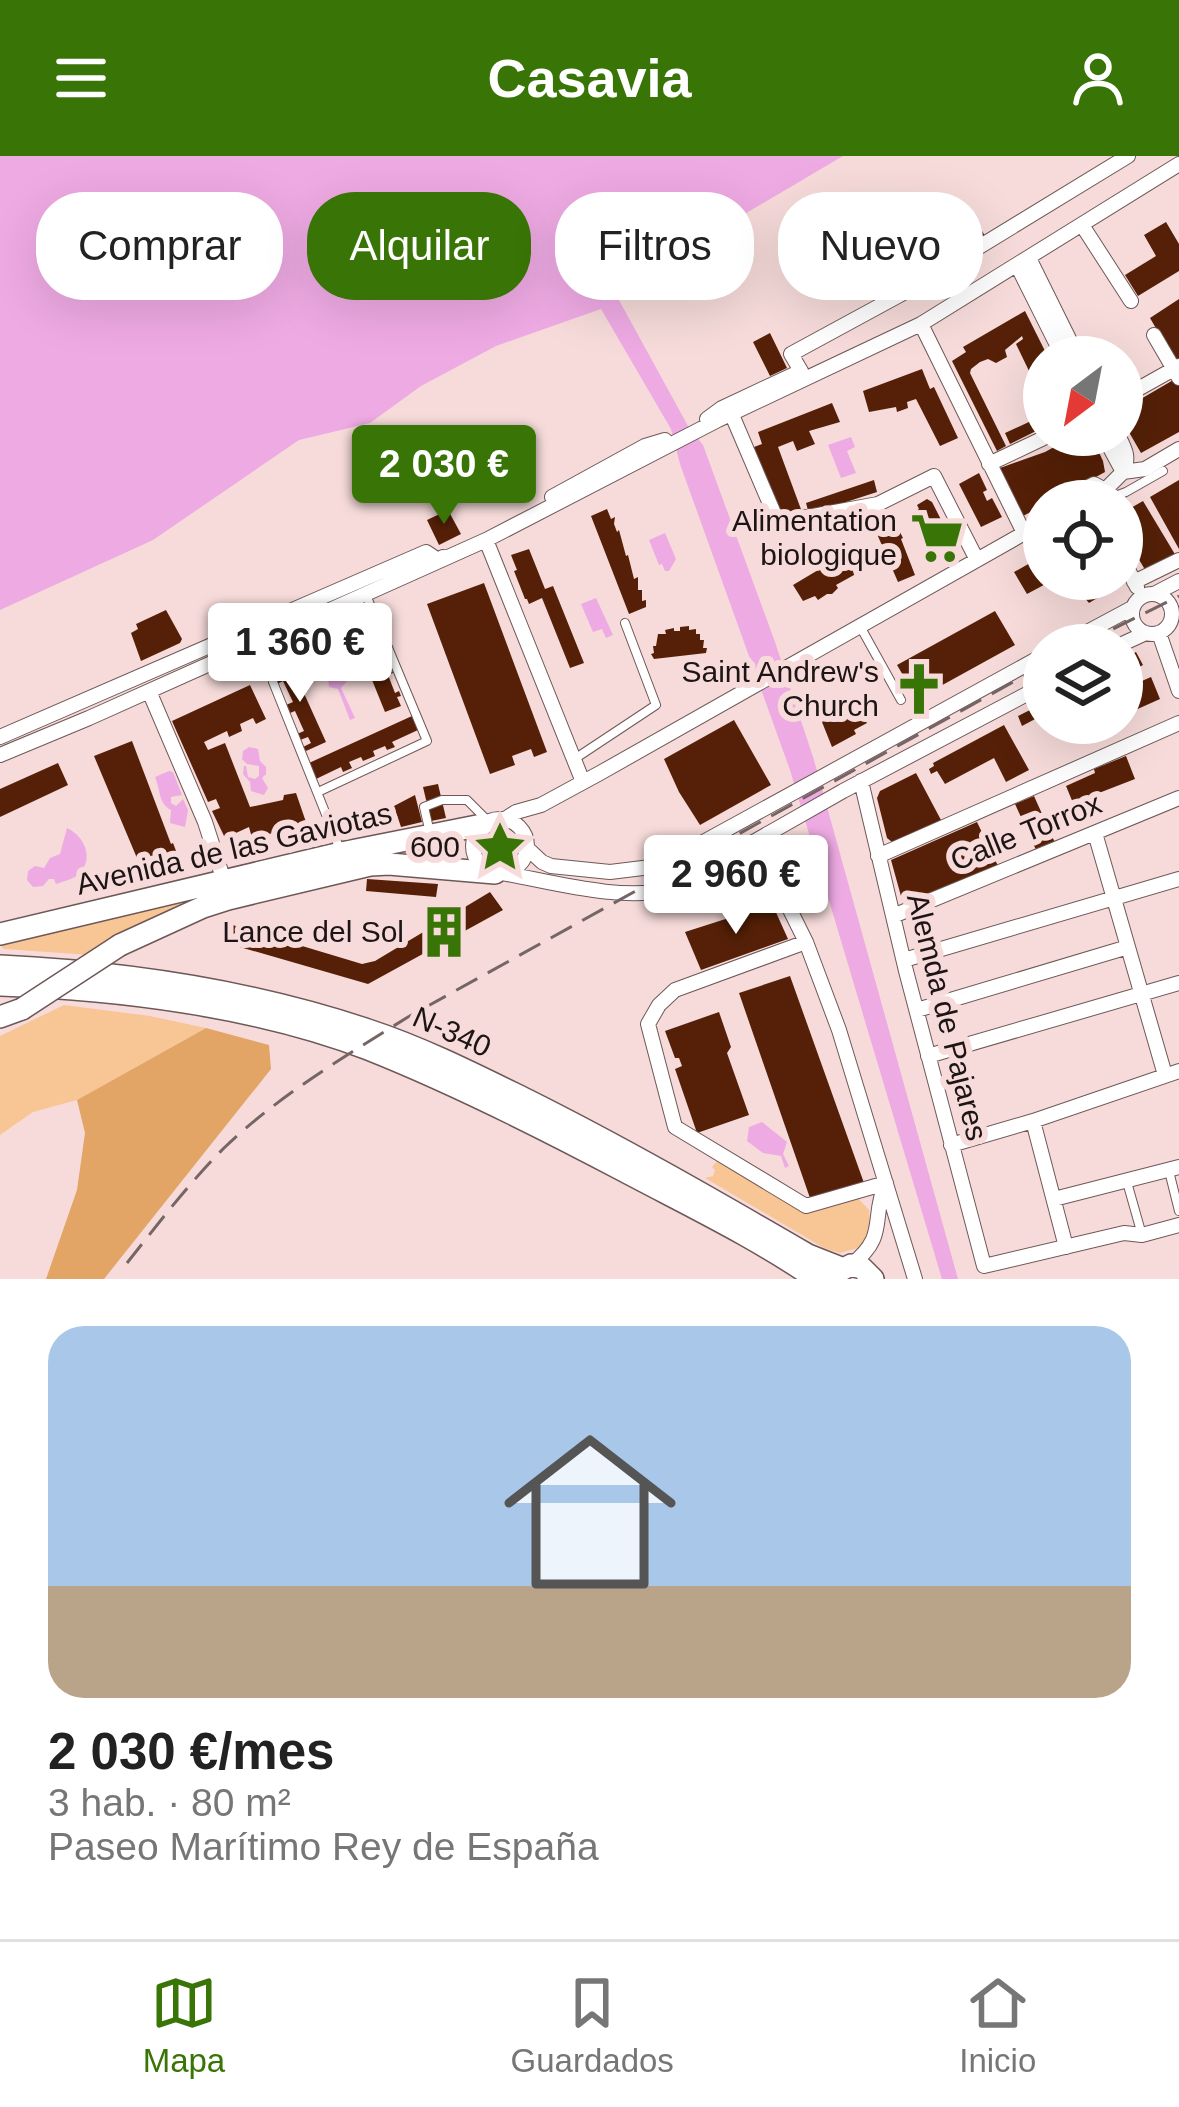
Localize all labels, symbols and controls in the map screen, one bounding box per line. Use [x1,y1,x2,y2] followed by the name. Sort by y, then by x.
[48,45,114,111] icon: menu
[1065,45,1131,111] icon: person
[487,48,692,108] text: Casavia
[36,192,283,300] chip: Comprar
[307,192,531,300] chip: Alquilar
[555,192,754,300] chip: Filtros
[778,192,983,300] chip: Nuevo
[1023,336,1143,456] north arrow
[1023,336,1143,744] map controls
[333,425,555,527] pin: 2 030 €
[379,442,509,485] text: 2 030 €
[1023,480,1143,600] button: locate
[732,504,897,571] place label: Alimentation biologique
[908,509,966,567] supermarket icon: Alimentation biologique
[189,603,411,705] pin: 1 360 €
[235,620,365,663] text: 1 360 €
[1023,624,1143,744] button: layers
[681,655,879,722] place label: Saint Andrew's Church
[890,660,948,718] church icon: Saint Andrew's Church
[946,786,1106,877] street label: Calle Torrox
[73,796,395,901] street label: Avenida de las Gaviotas
[471,818,529,876] place icon: 600
[410,830,460,863] place label: 600
[625,835,847,937] pin: 2 960 €
[671,852,801,895] text: 2 960 €
[901,890,994,1144] street label: Alemda de Pajares
[415,903,473,961] building icon: Lance del Sol
[222,915,404,948] place label: Lance del Sol
[408,1000,496,1063] street label: N-340
[482,1404,698,1620] icon: home
[48,1723,334,1780] text: 2 030 €/mes
[48,1781,291,1824] text: 3 hab. · 80 m²
[48,1825,599,1868] text: Paseo Marítimo Rey de España
[143,1970,225,2080] tab: Mapa
[511,1970,674,2080] tab: Guardados
[959,1970,1036,2080] tab: Inicio

